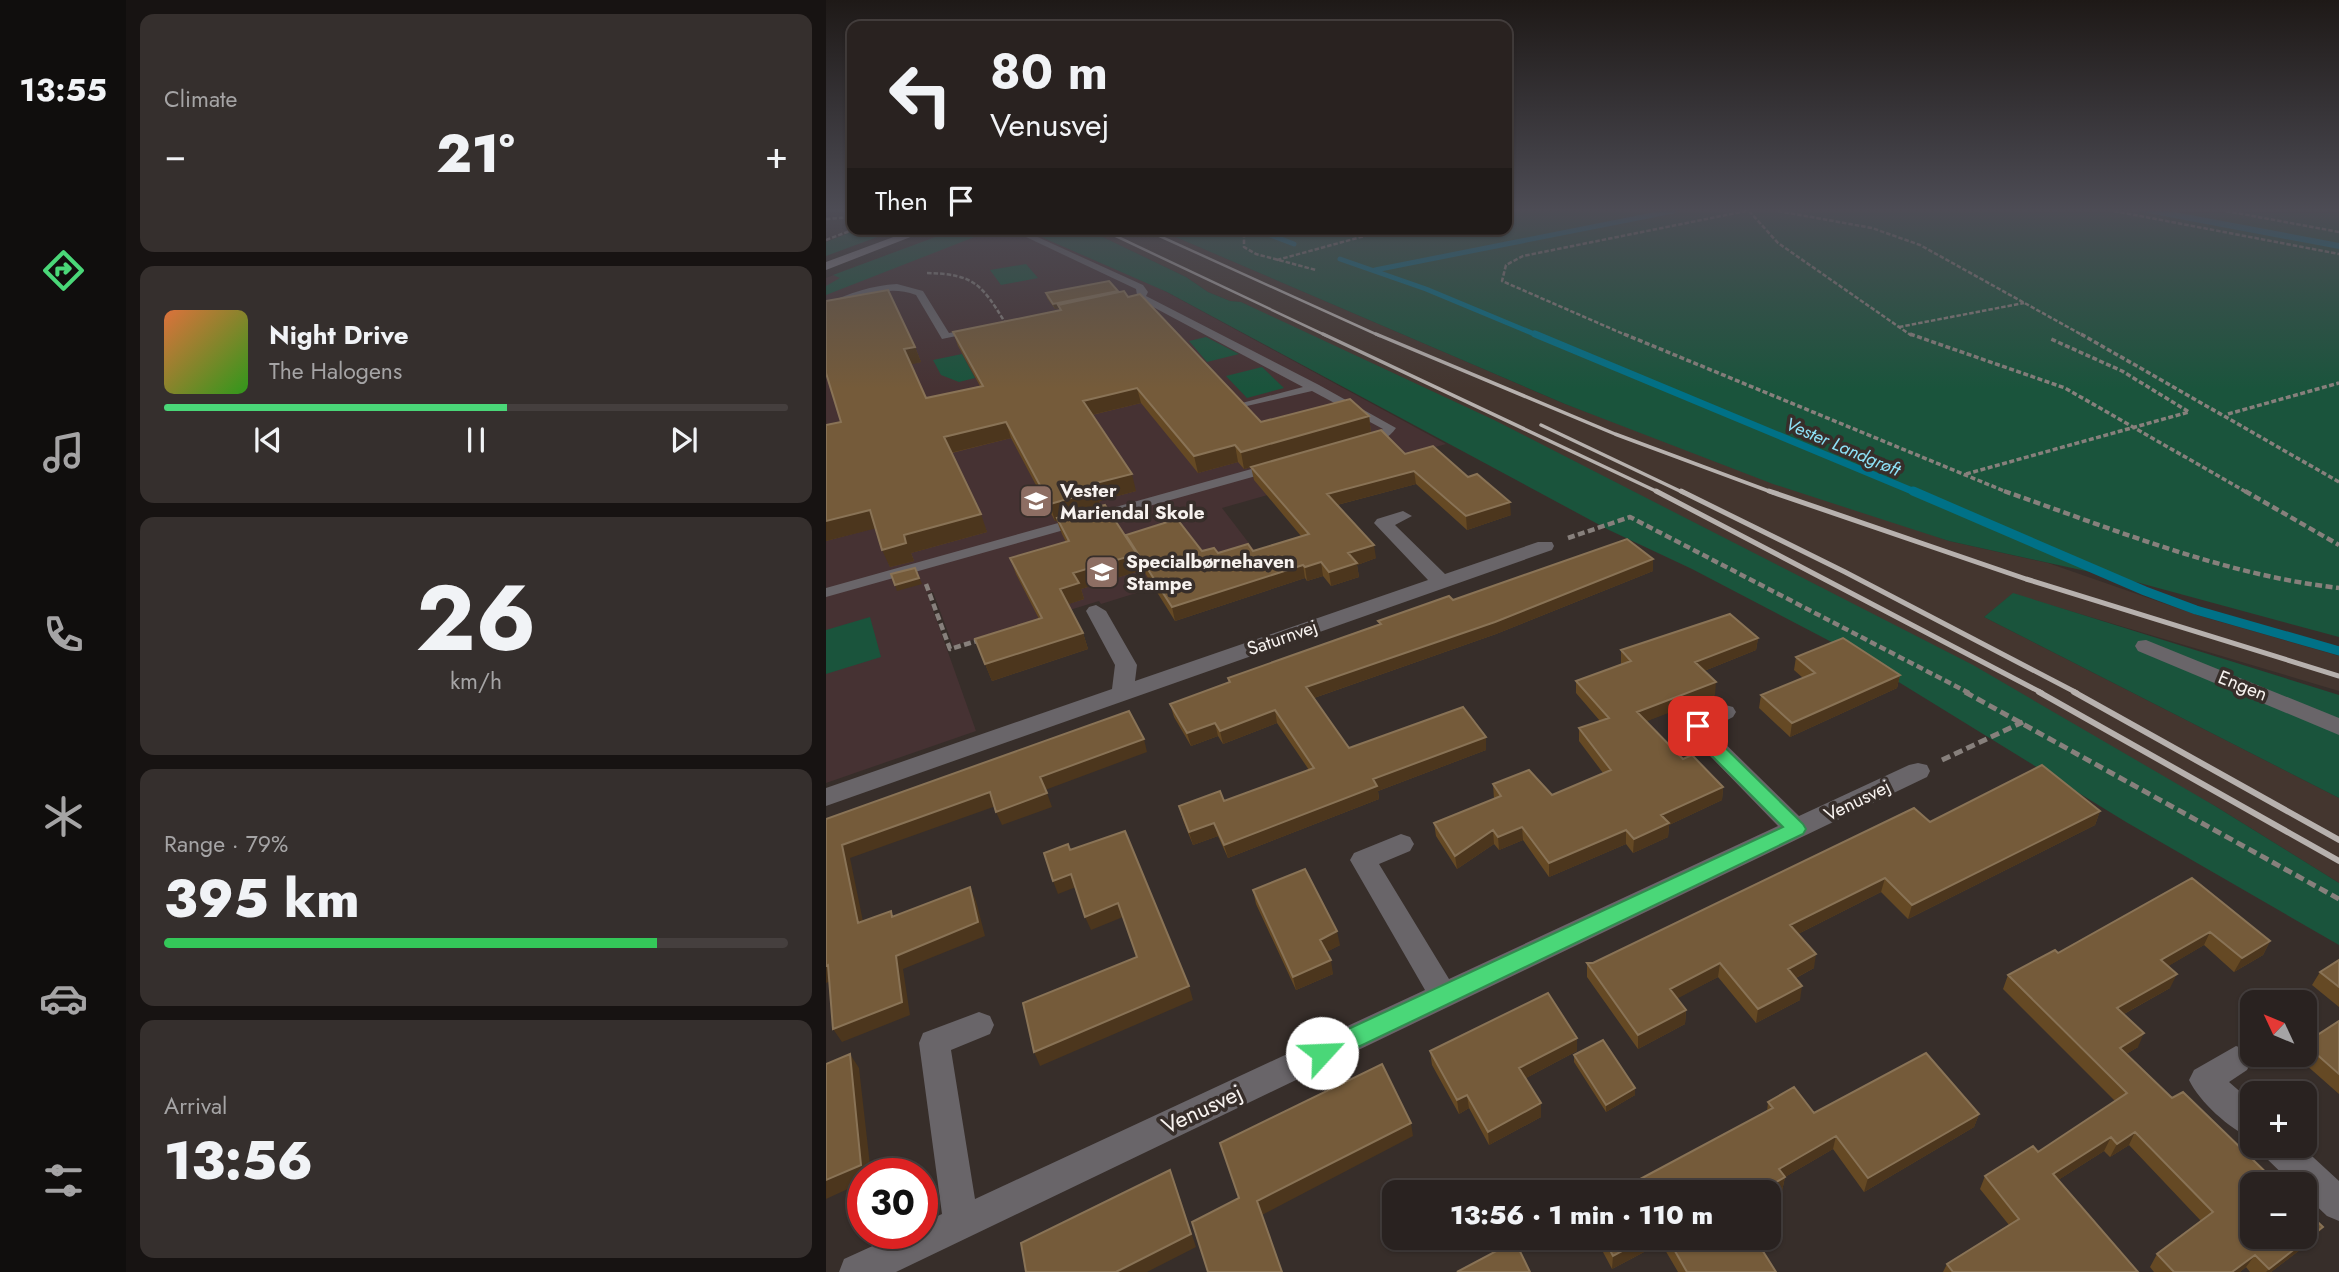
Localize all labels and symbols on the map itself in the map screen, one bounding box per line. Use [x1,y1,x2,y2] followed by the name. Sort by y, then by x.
[1782,411,1906,484] water label: Vester Landgrøft
[1059,477,1205,526] place label: Vester Mariendal Skole
[1017,482,1055,520] school or university icon: Vester Mariendal Skole
[1126,548,1295,597] place label: Specialbørnehaven Stampe
[1083,553,1121,591] school or university icon: Specialbørnehaven Stampe
[1243,613,1321,662] street label: Saturnvej
[2214,663,2272,708] street label: Engen
[1668,696,1728,756] pin
[1819,773,1895,828] street label: Venusvej
[2240,990,2317,1068] north arrow
[1285,1016,1359,1090] position arrow
[1156,1075,1248,1143] street label: Venusvej
[847,1158,938,1249] speed limit sign: 30

